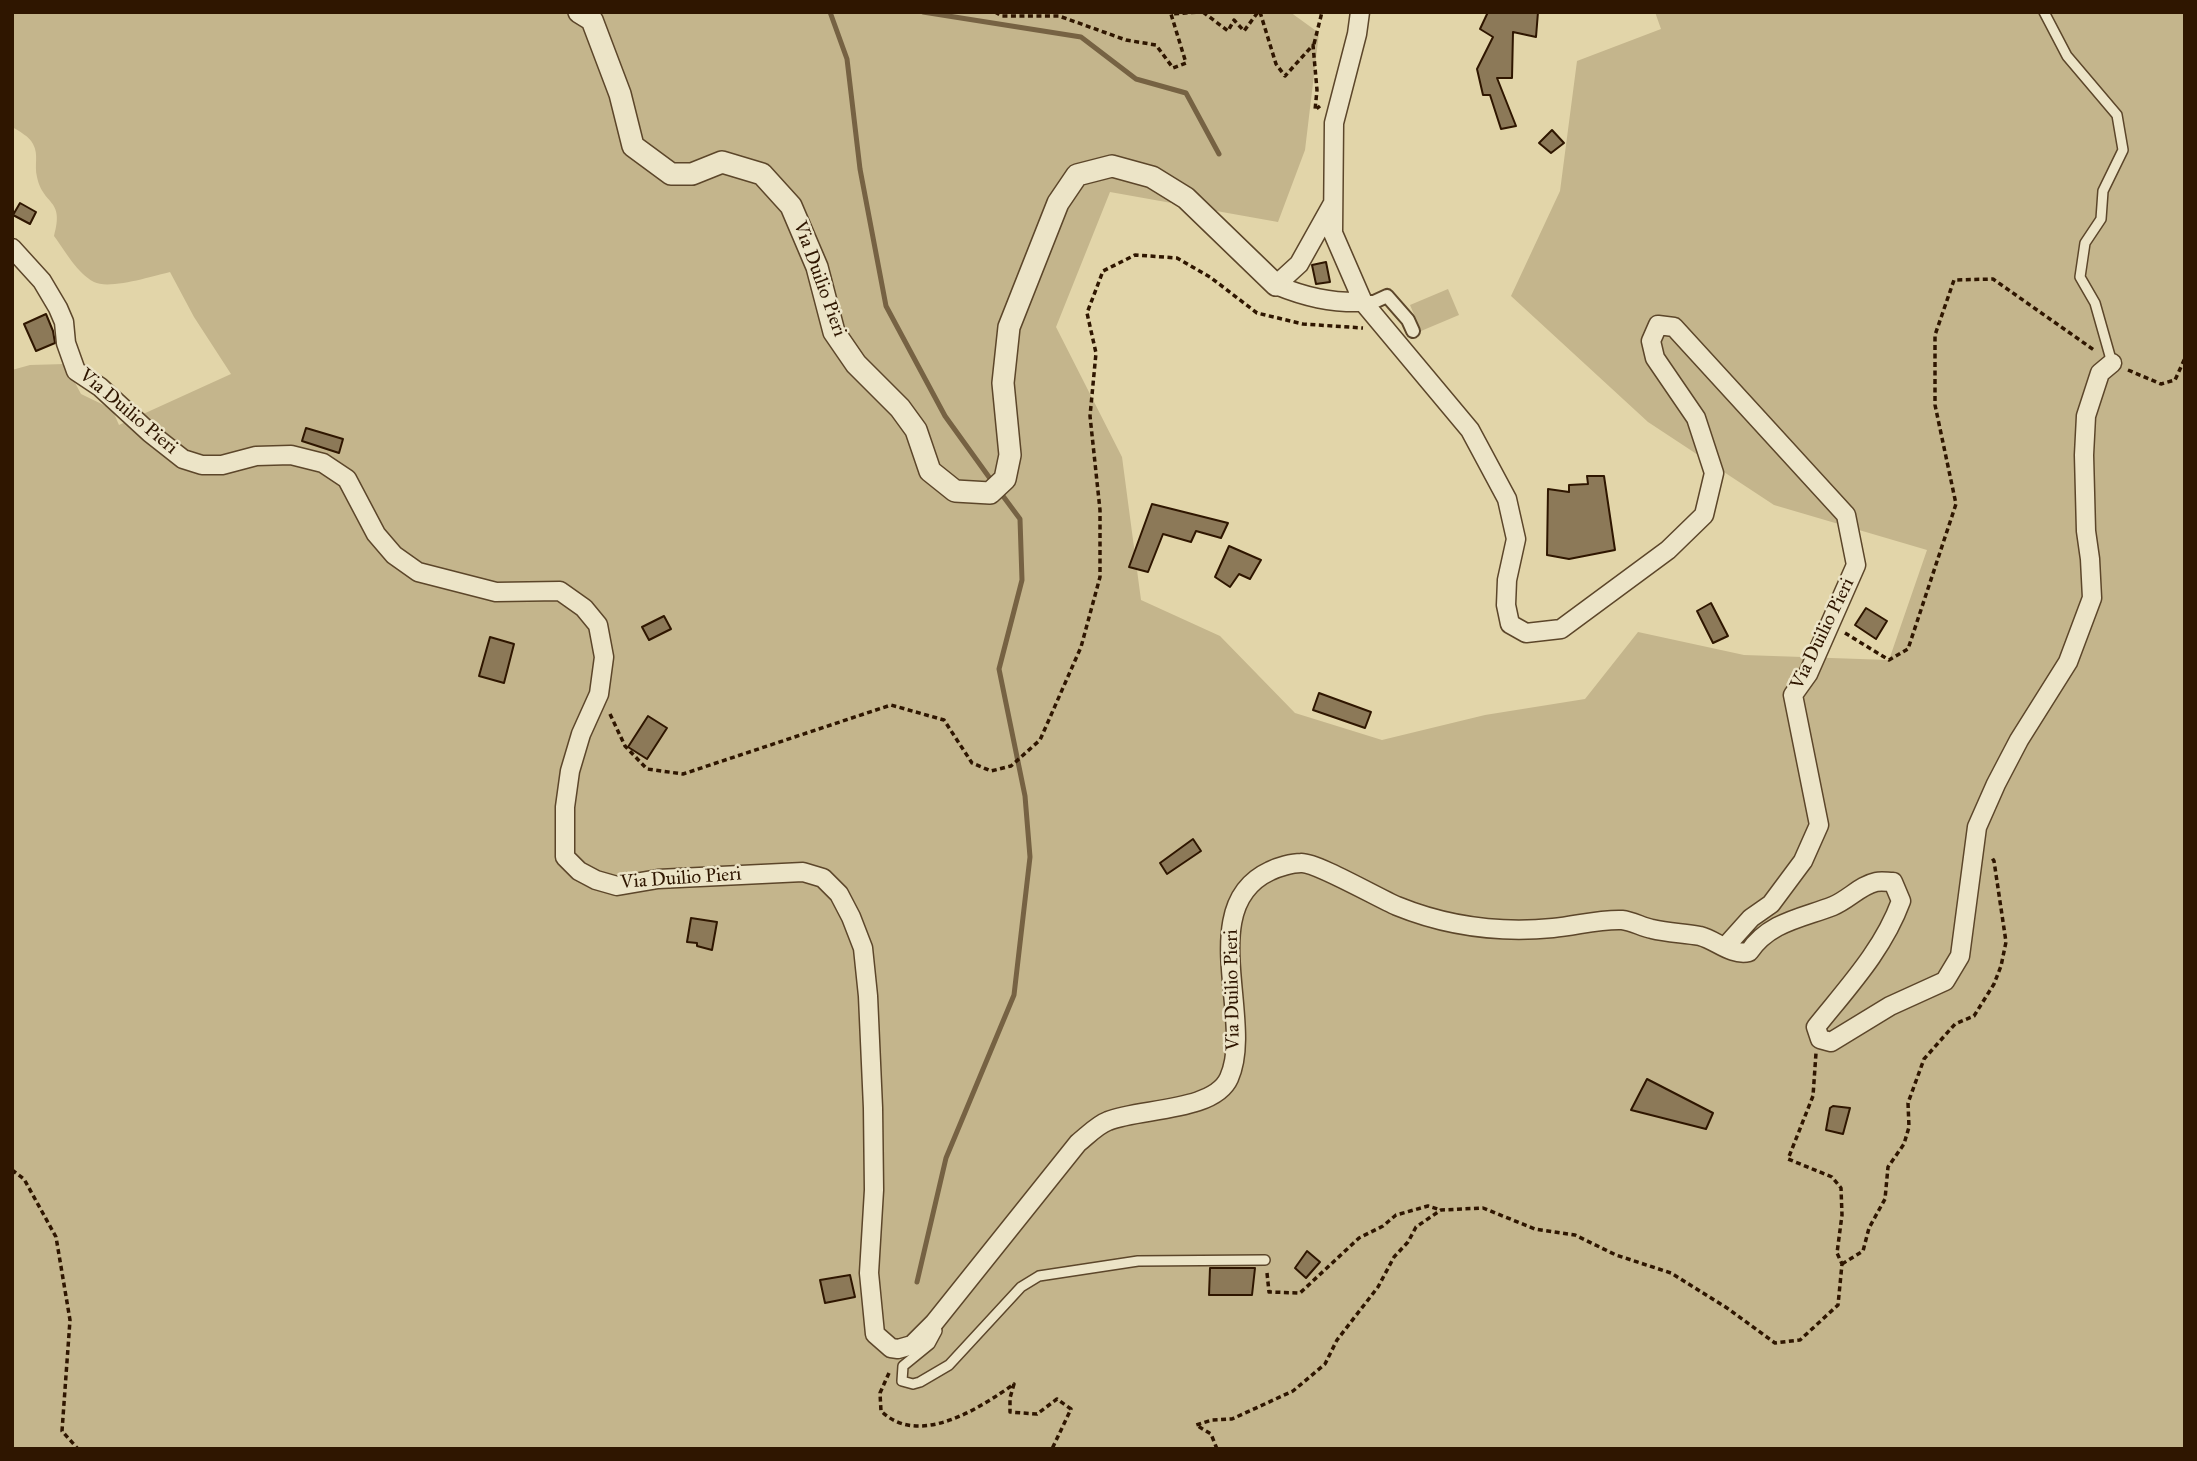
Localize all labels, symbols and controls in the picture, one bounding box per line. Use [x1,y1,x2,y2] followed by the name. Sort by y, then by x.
[788,218,850,340] street label: Via Duilio Pieri
[74,364,182,460] street label: Via Duilio Pieri
[1786,575,1860,693] street label: Via Duilio Pieri
[620,863,742,895] street label: Via Duilio Pieri
[1221,929,1245,1051] street label: Via Duilio Pieri

